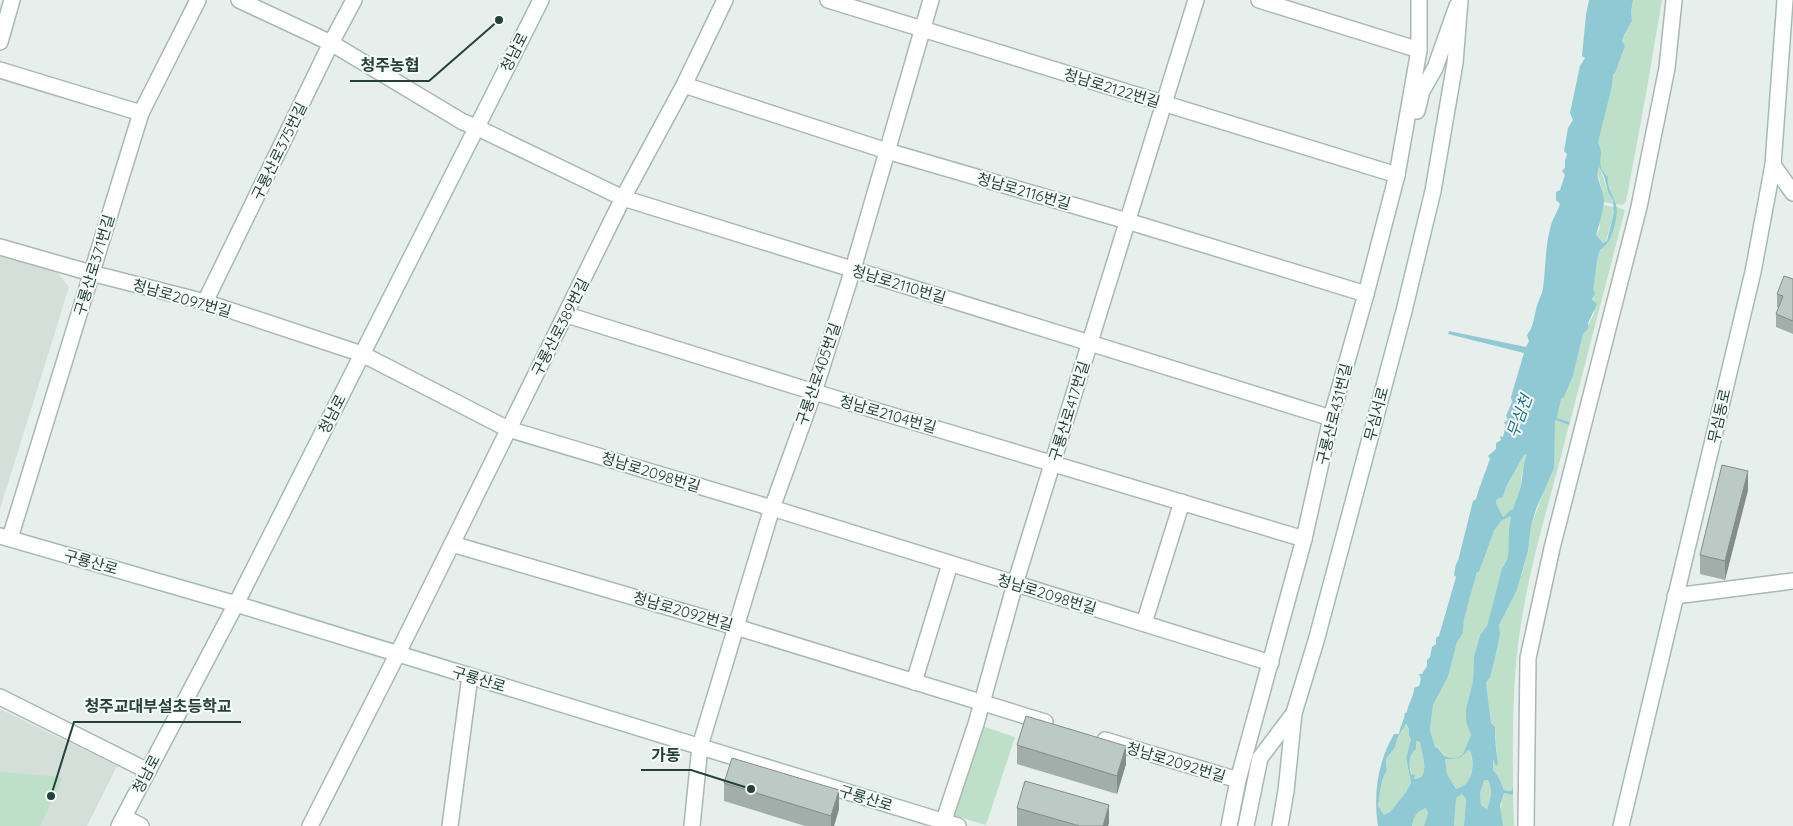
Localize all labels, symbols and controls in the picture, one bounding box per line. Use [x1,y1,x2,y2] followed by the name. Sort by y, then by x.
[496,29,532,75] street label: 청남로
[350,50,429,81] callout: 청주농협
[361,55,419,75] text: 청주농협
[1062,64,1162,112] street label: 청남로2122번길
[247,99,311,203] street label: 구룡산로375번길
[975,169,1073,213] street label: 청남로2116번길
[70,212,118,318] street label: 구룡산로371번길
[850,261,948,307] street label: 청남로2110번길
[130,275,234,321] street label: 청남로2097번길
[527,275,593,379] street label: 구룡산로389번길
[791,320,845,428] street label: 구룡산로405번길
[1045,359,1093,463] street label: 구룡산로417번길
[1312,361,1356,467] street label: 구룡산로431번길
[1360,385,1392,443] street label: 무심서로
[1704,387,1734,445] street label: 무심동로
[1502,390,1537,440] water label: 무심천
[314,391,350,437] street label: 청남로
[837,391,939,437] street label: 청남로2104번길
[599,448,703,496] street label: 청남로2098번길
[62,545,120,579] street label: 구룡산로
[995,570,1099,618] street label: 청남로2098번길
[631,588,735,634] street label: 청남로2092번길
[450,662,508,696] street label: 구룡산로
[74,691,241,722] callout: 청주교대부설초등학교
[84,696,232,716] text: 청주교대부설초등학교
[1124,738,1228,786] street label: 청남로2092번길
[641,739,691,770] callout: 가동
[651,745,681,765] text: 가동
[128,751,164,797] street label: 청남로
[837,781,895,815] street label: 구룡산로

